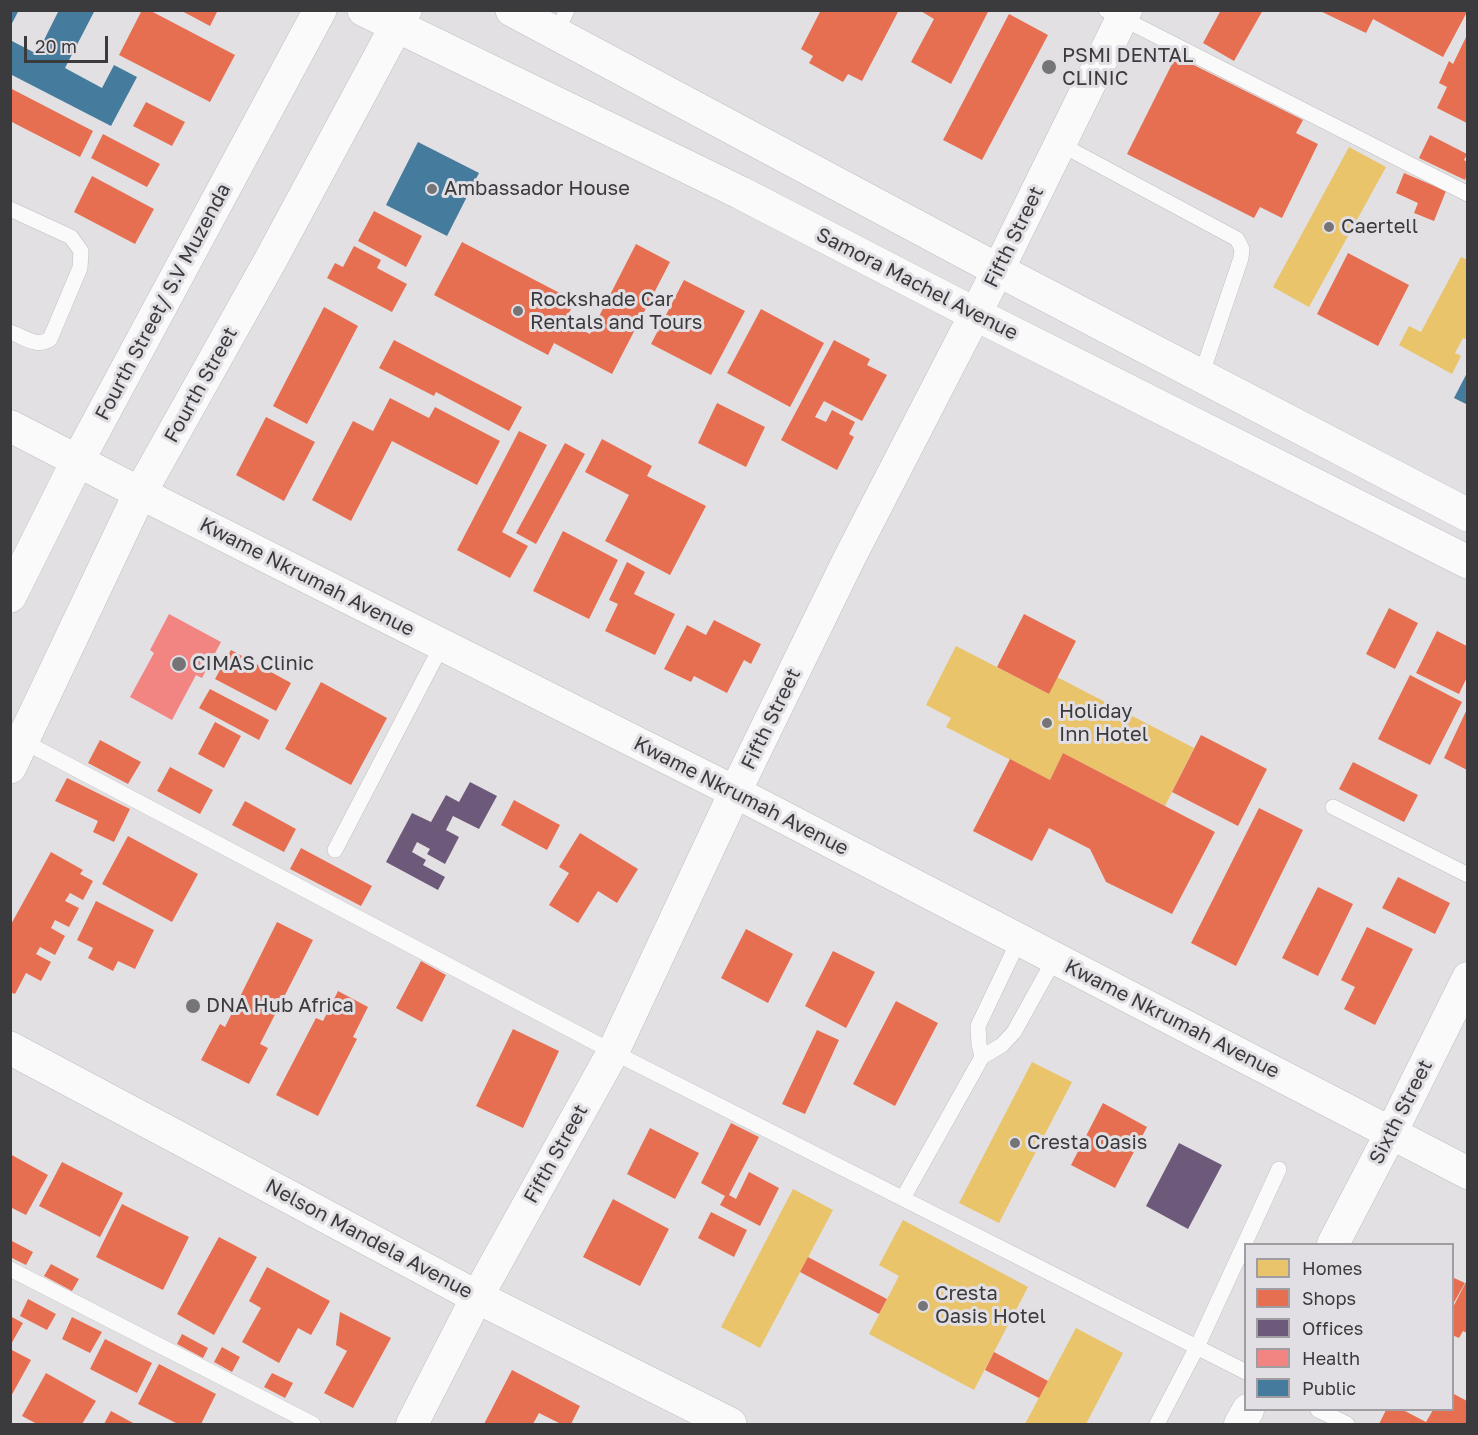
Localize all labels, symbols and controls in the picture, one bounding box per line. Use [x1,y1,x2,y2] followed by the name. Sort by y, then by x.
[27,24,111,62] scale bar
[35,35,77,57] text: 20 m
[1062,44,1193,91] place label: PSMI DENTAL CLINIC
[1040,58,1058,76] marker: PSMI DENTAL CLINIC
[444,177,630,201] place label: Ambassador House
[90,180,236,424] street label: Fourth Street/ S.V Muzenda
[425,182,439,196] marker: Ambassador House
[979,183,1049,291] street label: Fifth Street
[1341,215,1418,239] place label: Caertell
[1322,220,1336,234] marker: Caertell
[812,223,1022,345] street label: Samora Machel Avenue
[530,288,702,335] place label: Rockshade Car Rentals and Tours
[511,304,525,318] marker: Rockshade Car Rentals and Tours
[159,323,243,447] street label: Fourth Street
[196,512,418,642] street label: Kwame Nkrumah Avenue
[192,652,314,676] place label: CIMAS Clinic
[170,655,188,673] marker: CIMAS Clinic
[736,665,806,773] street label: Fifth Street
[1059,700,1148,747] place label: Holiday Inn Hotel
[1040,716,1054,730] marker: Holiday Inn Hotel
[630,731,852,861] street label: Kwame Nkrumah Avenue
[1061,954,1283,1084] street label: Kwame Nkrumah Avenue
[206,994,354,1018] place label: DNA Hub Africa
[184,997,202,1015] marker: DNA Hub Africa
[1364,1056,1438,1168] street label: Sixth Street
[519,1100,593,1208] street label: Fifth Street
[1027,1131,1147,1155] place label: Cresta Oasis
[1008,1136,1022,1150] marker: Cresta Oasis
[261,1174,477,1304] street label: Nelson Mandela Avenue
[1244,1243,1454,1411] legend
[1302,1257,1362,1279] text: Homes
[935,1282,1046,1329] place label: Cresta Oasis Hotel
[1302,1287,1356,1309] text: Shops
[916,1299,930,1313] marker: Cresta Oasis Hotel
[1302,1317,1363,1339] text: Offices
[1302,1347,1360,1369] text: Health
[1302,1377,1356,1399] text: Public

